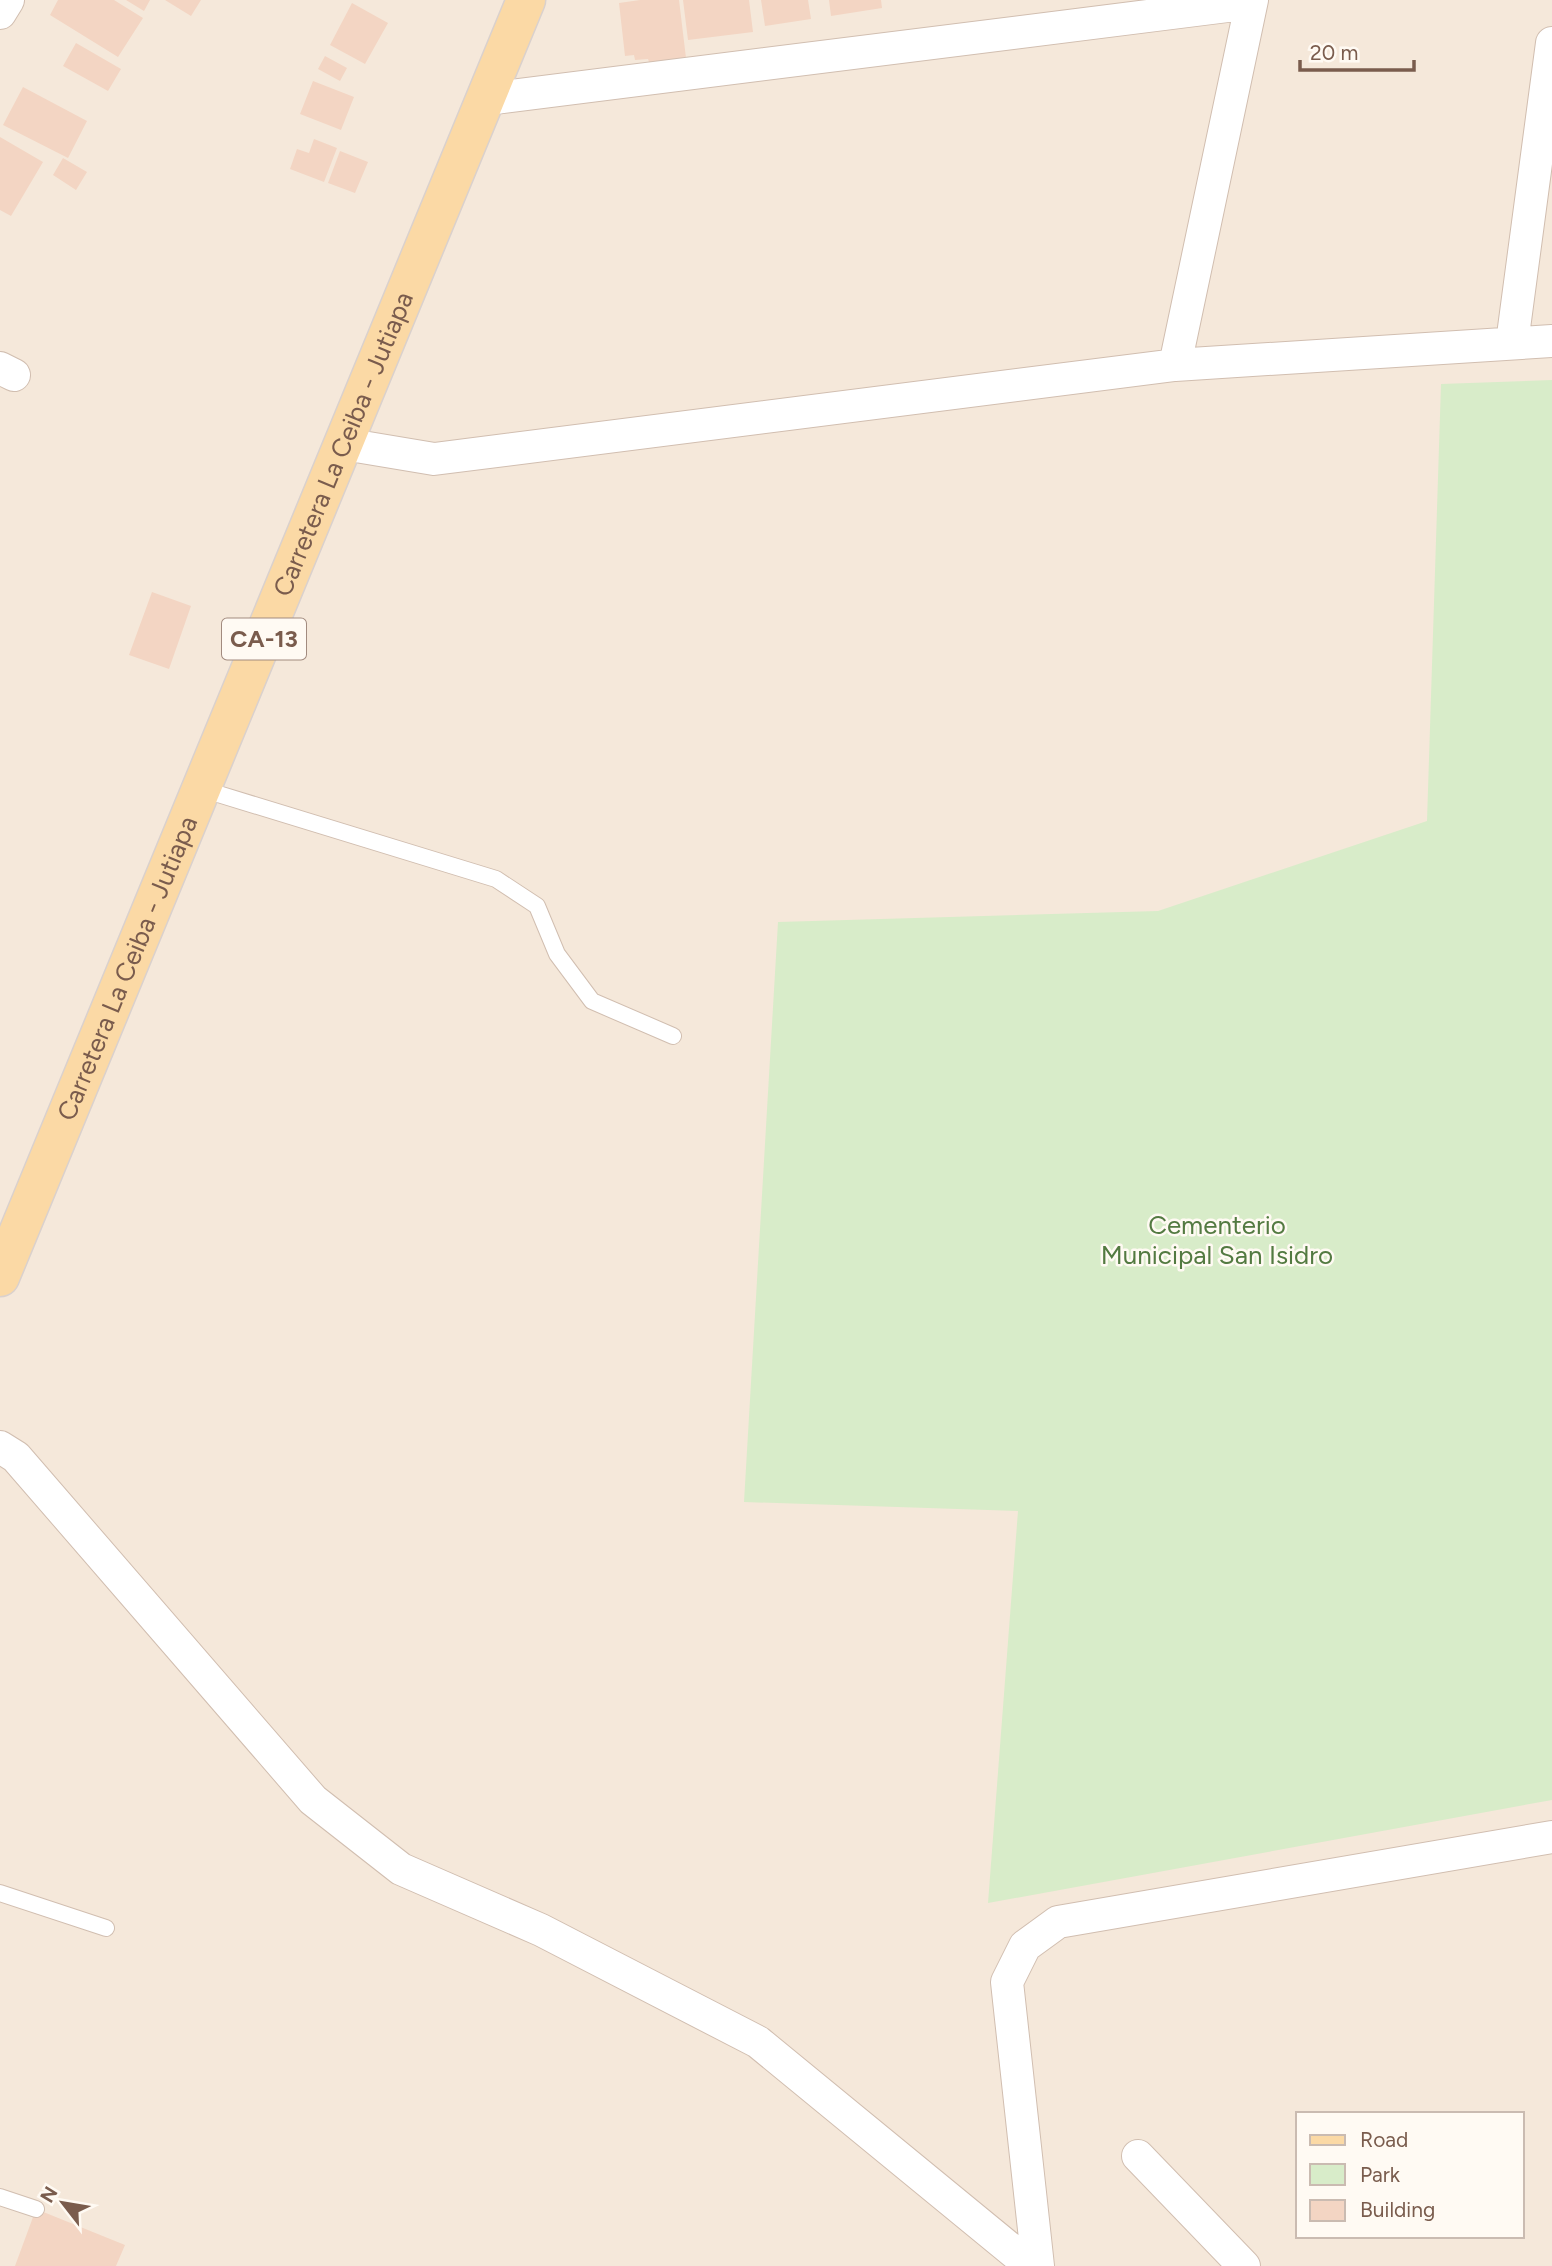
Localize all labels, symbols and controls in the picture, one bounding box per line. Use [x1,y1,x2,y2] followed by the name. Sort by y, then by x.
[1300,28,1414,72] scale bar
[1310,40,1358,65] text: 20 m
[266,287,420,601] street label: Carretera La Ceiba - Jutiapa
[222,618,306,660] road number: CA-13
[50,811,204,1125] street label: Carretera La Ceiba - Jutiapa
[1101,1209,1333,1271] park label: Cementerio Municipal San Isidro
[1296,2112,1524,2238] legend
[1360,2127,1408,2152] text: Road
[1360,2162,1401,2187] text: Park
[28,2168,98,2238] north arrow
[35,2182,62,2207] text: N
[1360,2197,1435,2222] text: Building

